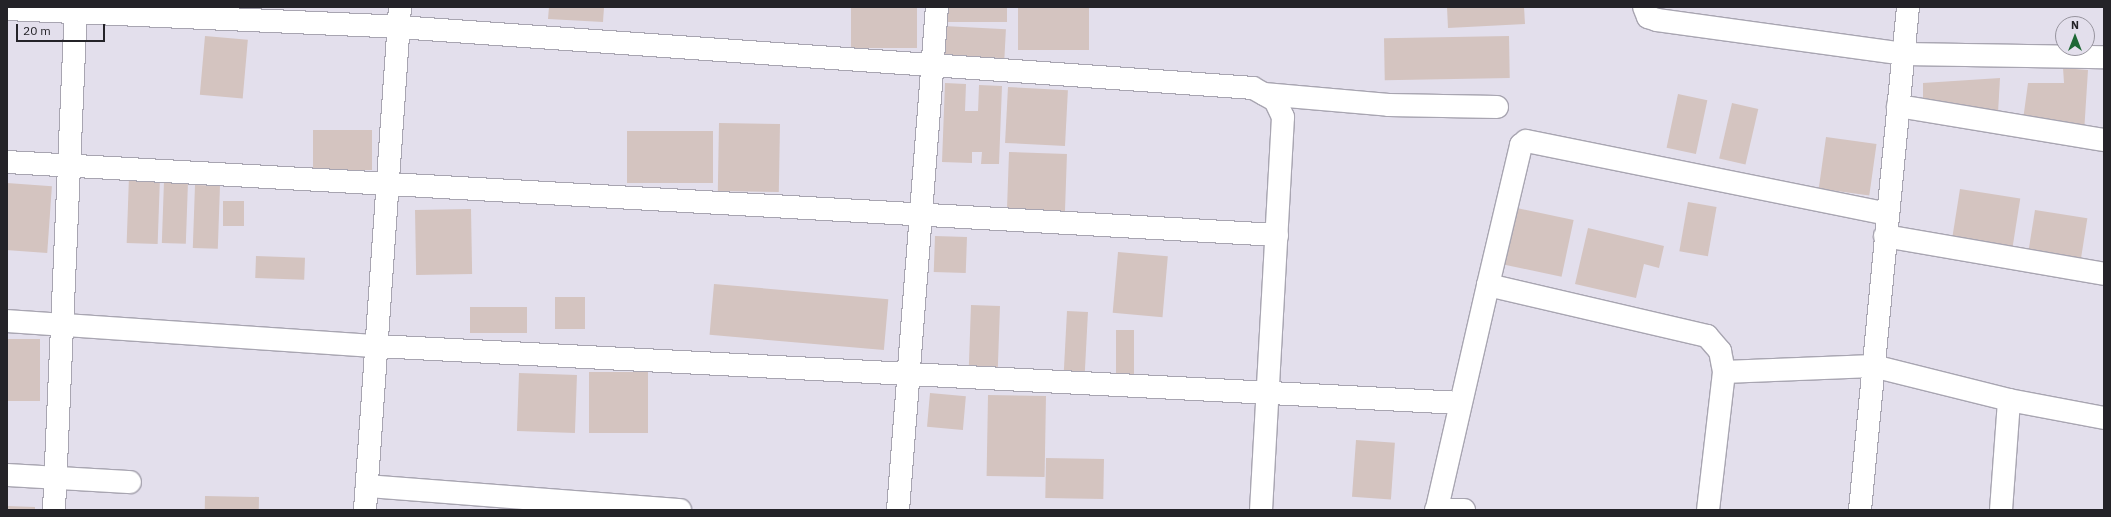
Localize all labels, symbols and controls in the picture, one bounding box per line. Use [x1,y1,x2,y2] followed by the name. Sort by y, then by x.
[18,16,107,42] scale bar
[2055,16,2095,56] north arrow
[2071,18,2079,32] text: N
[23,23,51,38] text: 20 m

